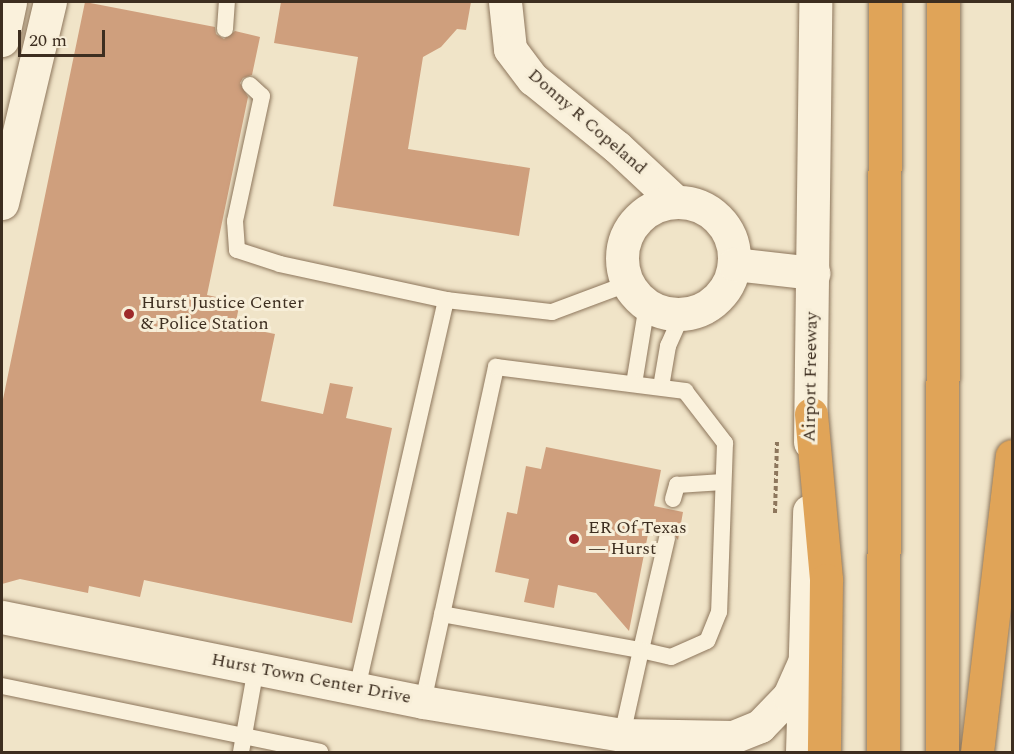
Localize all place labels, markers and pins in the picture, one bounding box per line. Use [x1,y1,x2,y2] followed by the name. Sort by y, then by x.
[141,293,304,336] place label: Hurst Justice Center & Police Station
[122,307,136,321] marker: Hurst Justice Center & Police Station
[588,518,687,560] place label: ER Of Texas — Hurst
[565,530,583,548] marker: ER Of Texas — Hurst

